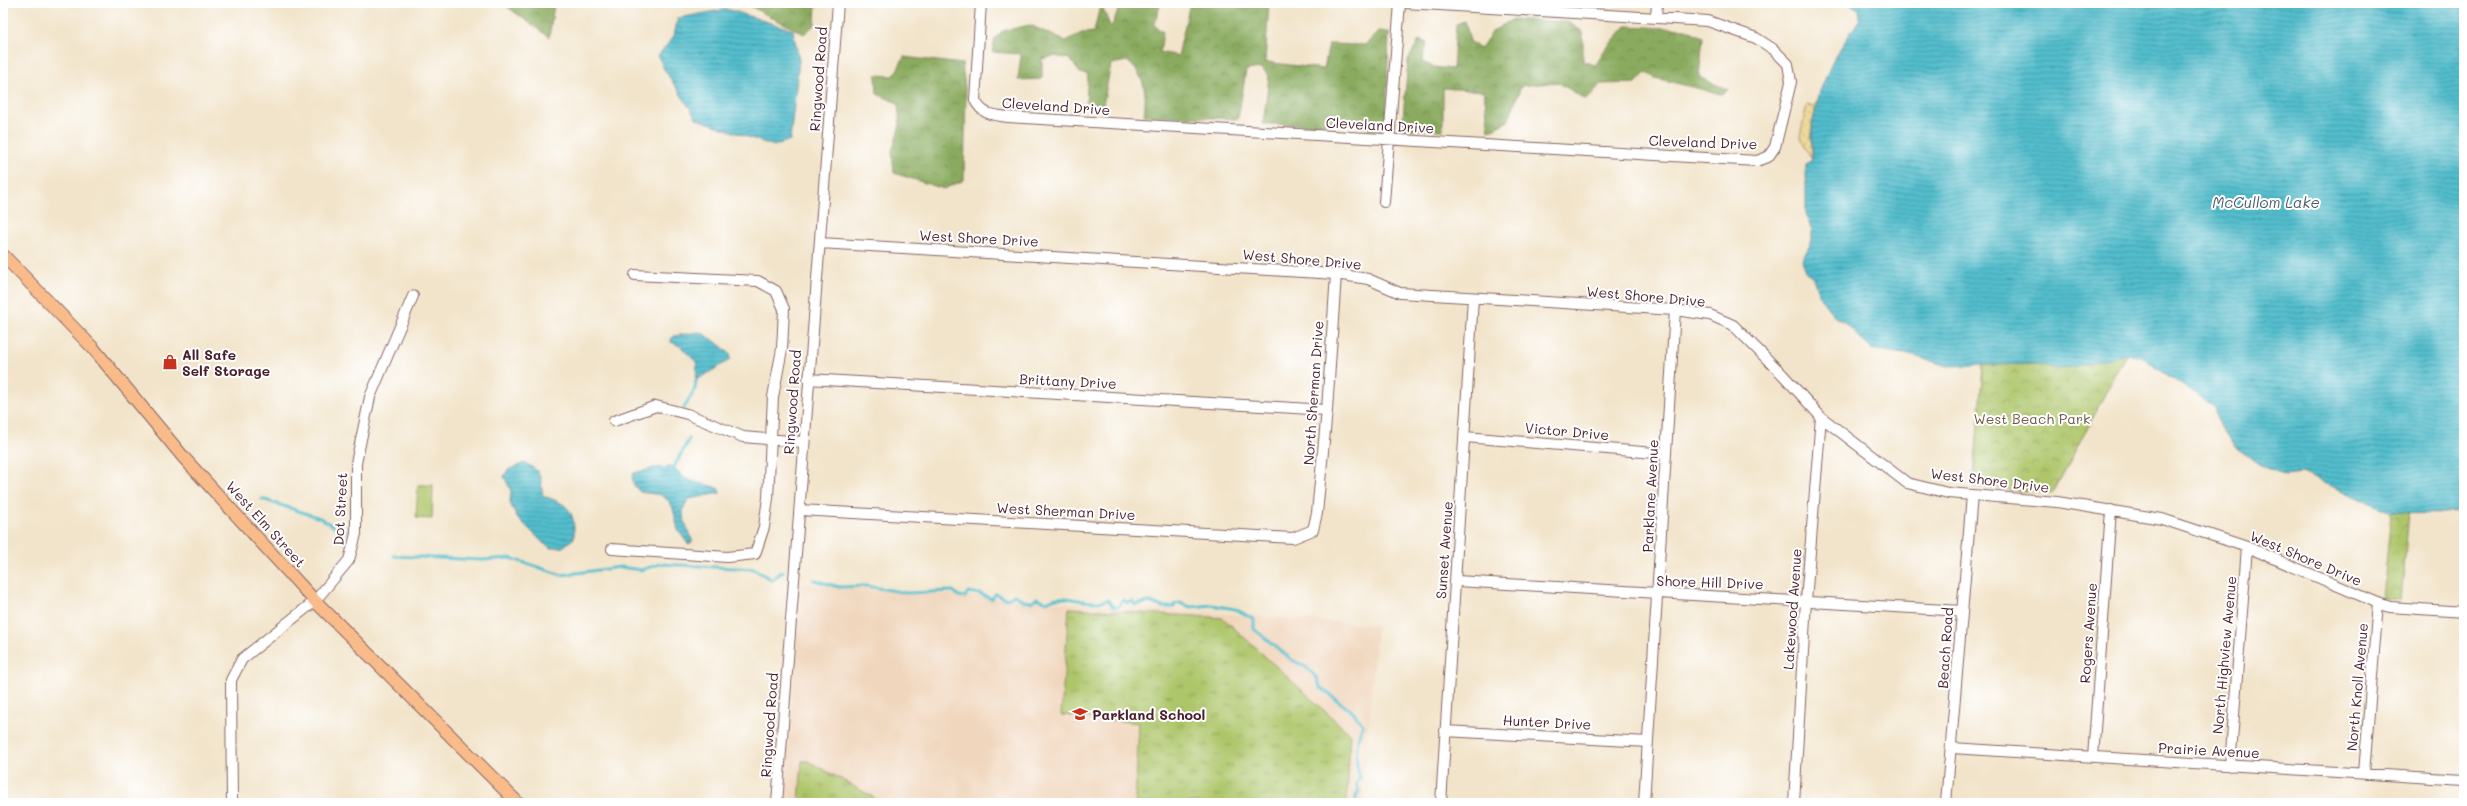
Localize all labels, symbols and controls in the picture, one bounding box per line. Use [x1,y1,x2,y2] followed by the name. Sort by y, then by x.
[805,26,831,132] street label: Ringwood Road
[1001,93,1111,119] street label: Cleveland Drive
[1325,113,1435,137] street label: Cleveland Drive
[1648,131,1758,153] street label: Cleveland Drive
[2212,192,2320,212] water label: McCullom Lake
[919,225,1039,251] street label: West Shore Drive
[1242,244,1362,274] street label: West Shore Drive
[1586,281,1706,311] street label: West Shore Drive
[1298,320,1328,466] street label: North Sherman Drive
[182,345,270,380] place label: All Safe Self Storage
[779,349,805,455] street label: Ringwood Road
[161,353,179,371] shop icon: All Safe Self Storage
[1019,369,1117,393] street label: Brittany Drive
[1974,409,2090,428] park label: West Beach Park
[1524,418,1610,444] street label: Victor Drive
[1638,439,1662,553] street label: Parklane Avenue
[1929,463,2051,497] street label: West Shore Drive
[329,472,351,546] street label: Dot Street
[222,477,310,571] street label: West Elm Street
[996,498,1136,524] street label: West Sherman Drive
[1431,501,1457,599] street label: Sunset Avenue
[2247,526,2365,590] street label: West Shore Drive
[1778,548,1806,670] street label: Lakewood Avenue
[1656,571,1764,593] street label: Shore Hill Drive
[2208,575,2240,735] street label: North Highview Avenue
[2075,582,2101,684] street label: Rogers Avenue
[1933,607,1957,689] street label: Beach Road
[2342,622,2372,752] street label: North Knoll Avenue
[756,672,782,778] street label: Ringwood Road
[1071,705,1089,723] school or university icon: Parkland School
[1092,705,1205,724] place label: Parkland School
[1502,710,1592,734] street label: Hunter Drive
[2158,738,2260,762] street label: Prairie Avenue

